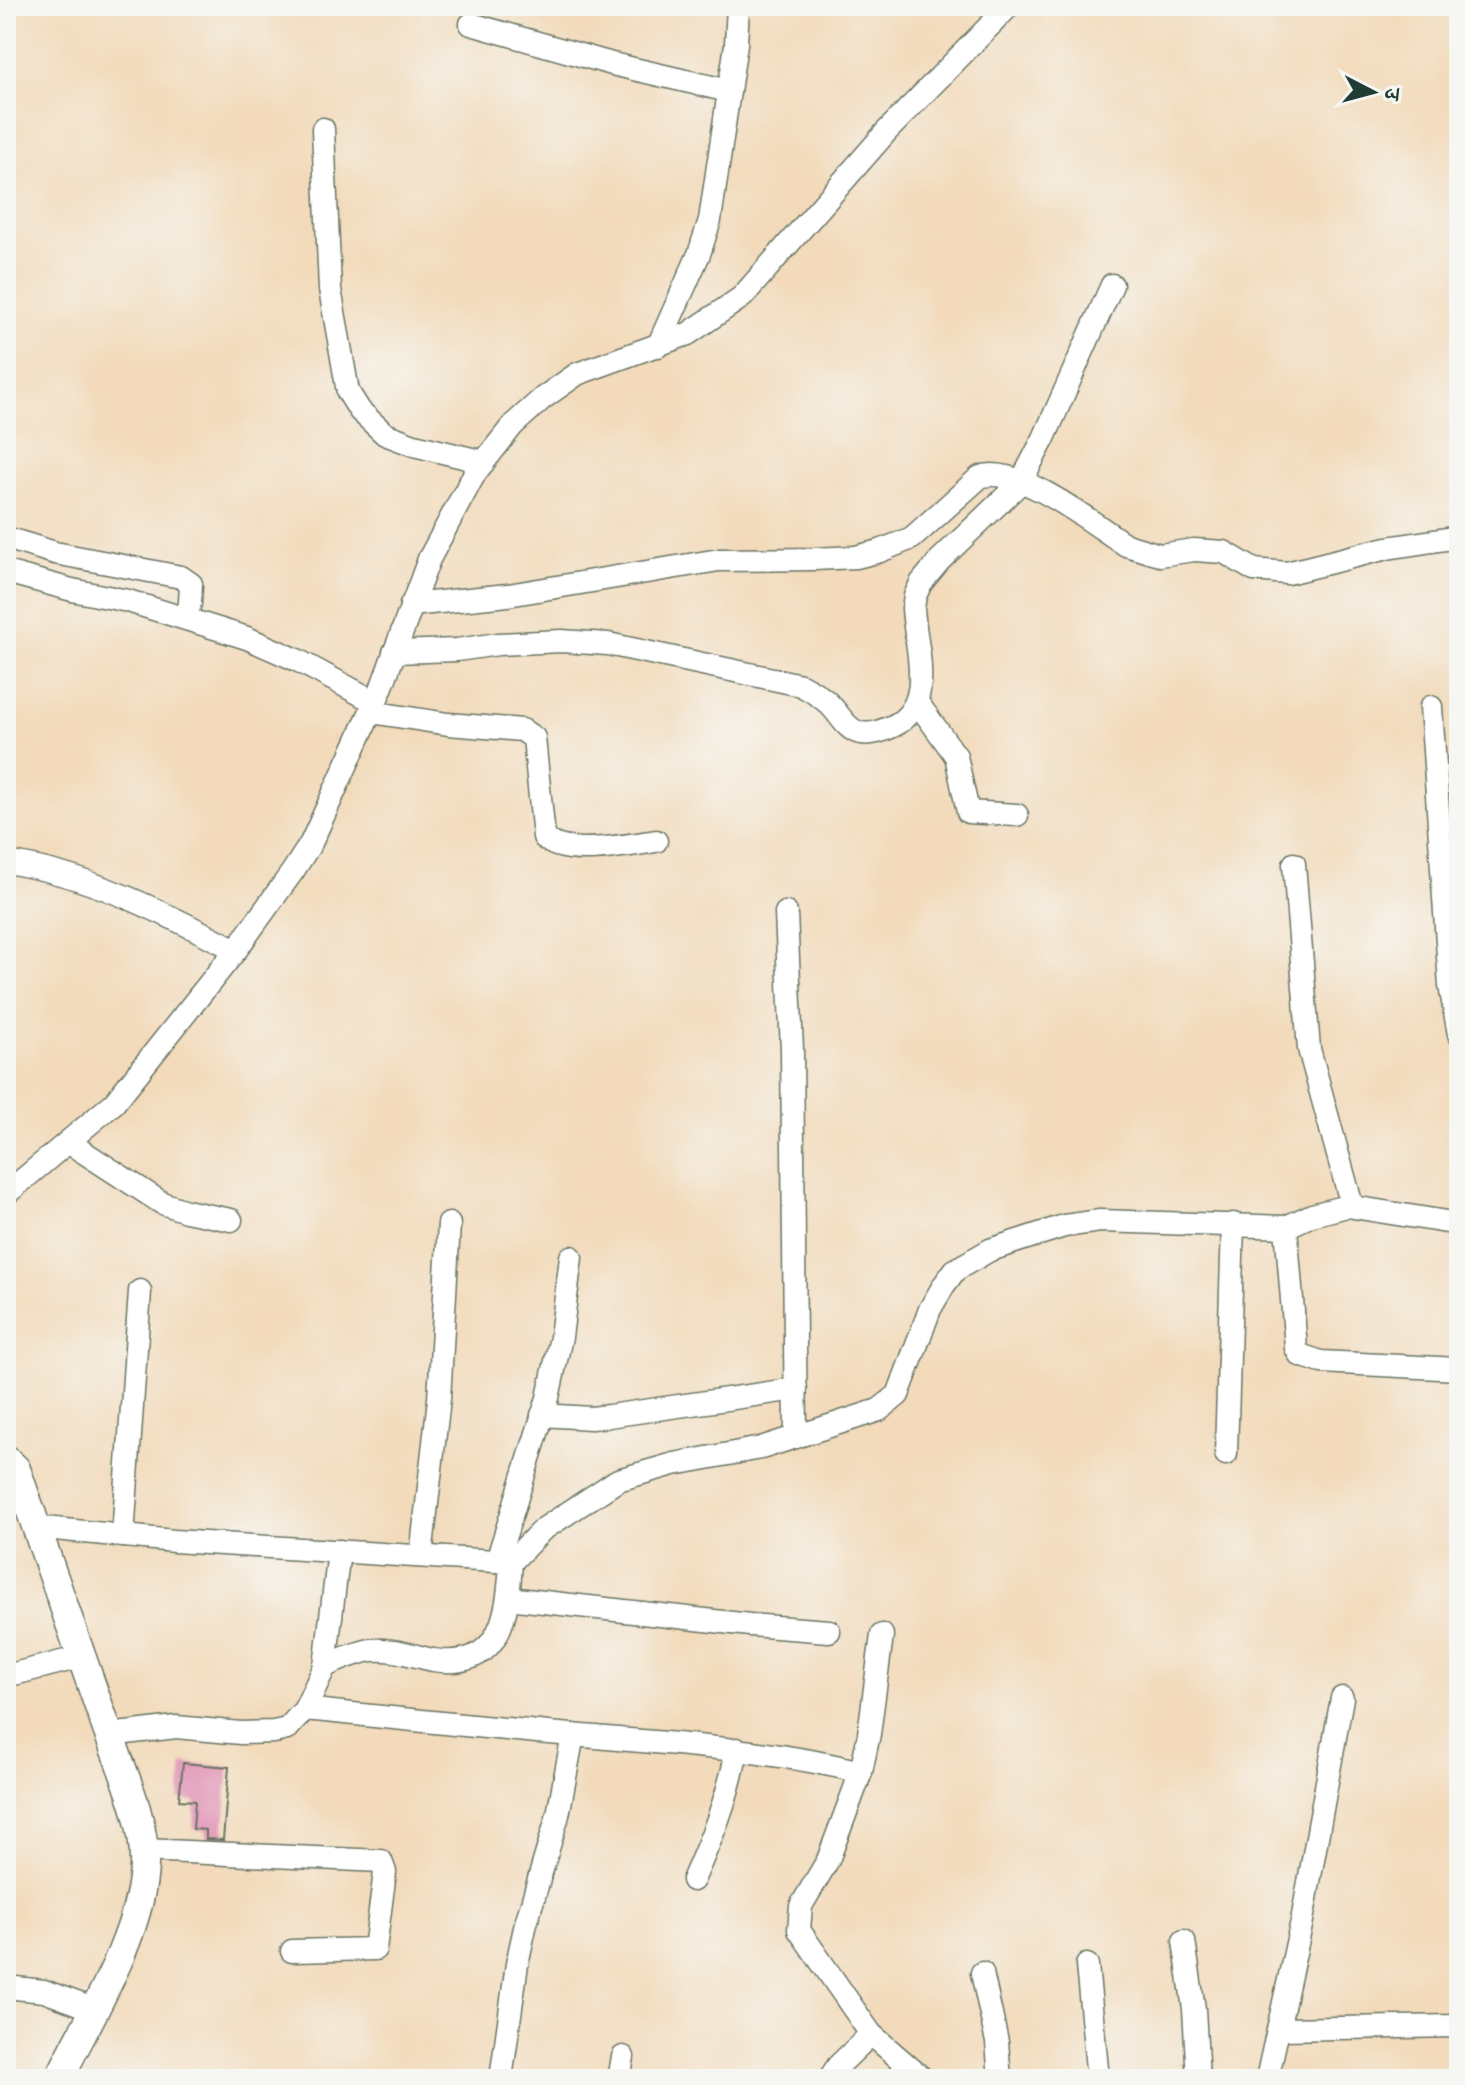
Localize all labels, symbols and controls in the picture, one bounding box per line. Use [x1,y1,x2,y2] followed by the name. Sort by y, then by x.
[1333,52,1413,132] north arrow
[1373,85,1407,103] text: उ

